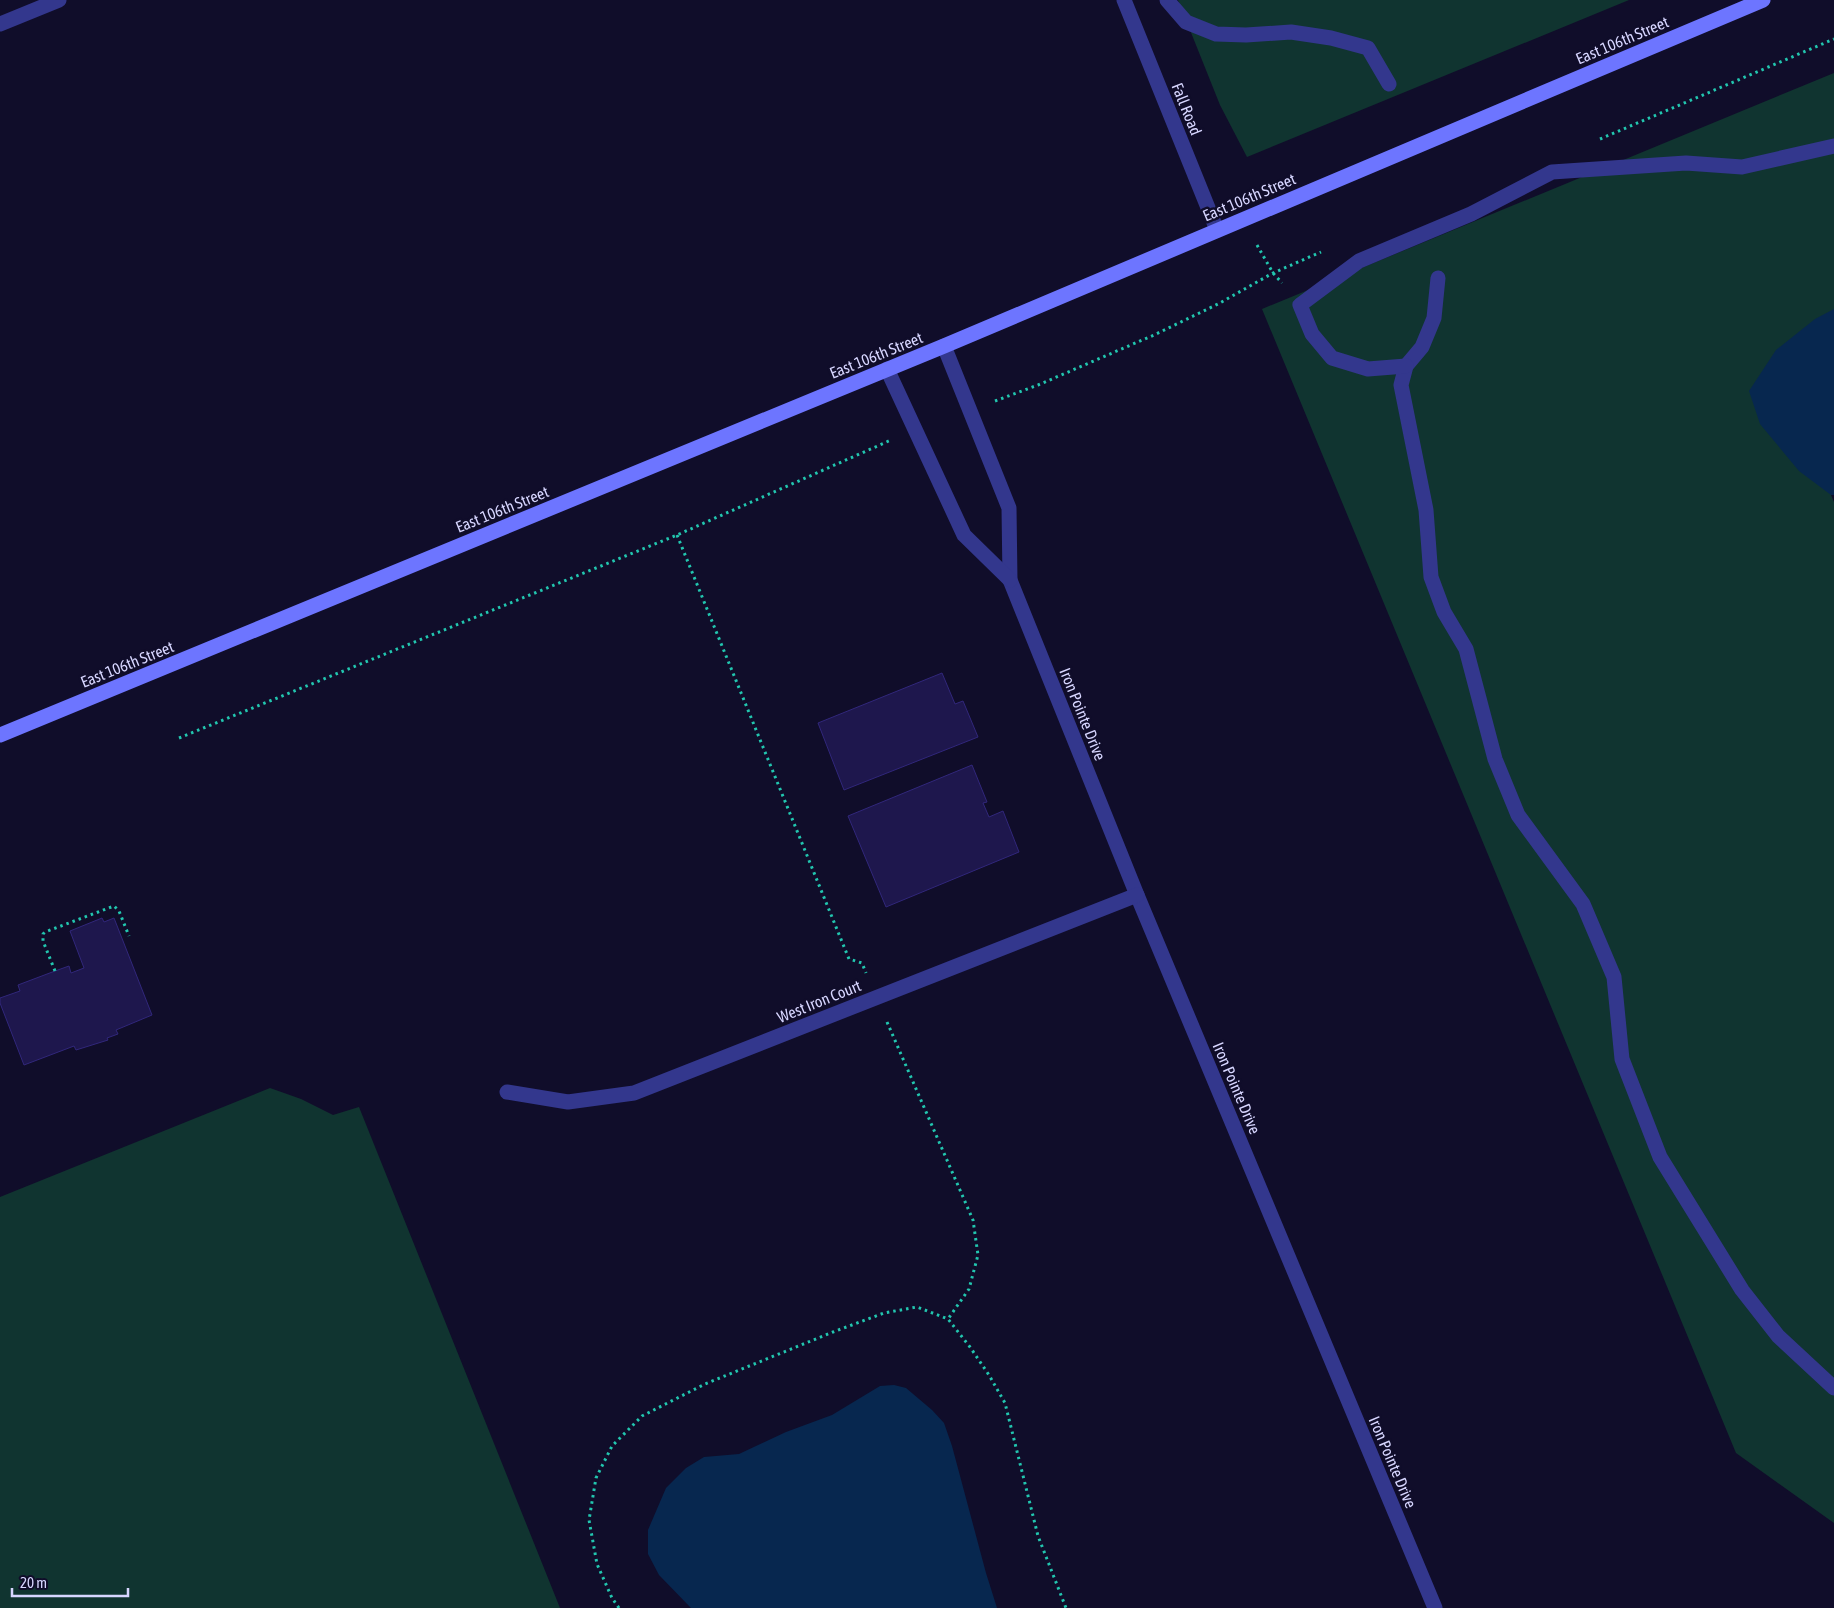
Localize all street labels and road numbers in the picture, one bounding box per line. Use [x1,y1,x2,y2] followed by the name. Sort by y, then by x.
[1573,12,1671,68] street label: East 106th Street
[1168,80,1206,138] street label: Fall Road
[1200,169,1298,225] street label: East 106th Street
[827,328,926,382] street label: East 106th Street
[453,482,552,536] street label: East 106th Street
[78,637,177,691] street label: East 106th Street
[1056,665,1110,763] street label: Iron Pointe Drive
[774,976,864,1026] street label: West Iron Court
[1210,1039,1264,1137] street label: Iron Pointe Drive
[1366,1413,1420,1511] street label: Iron Pointe Drive

